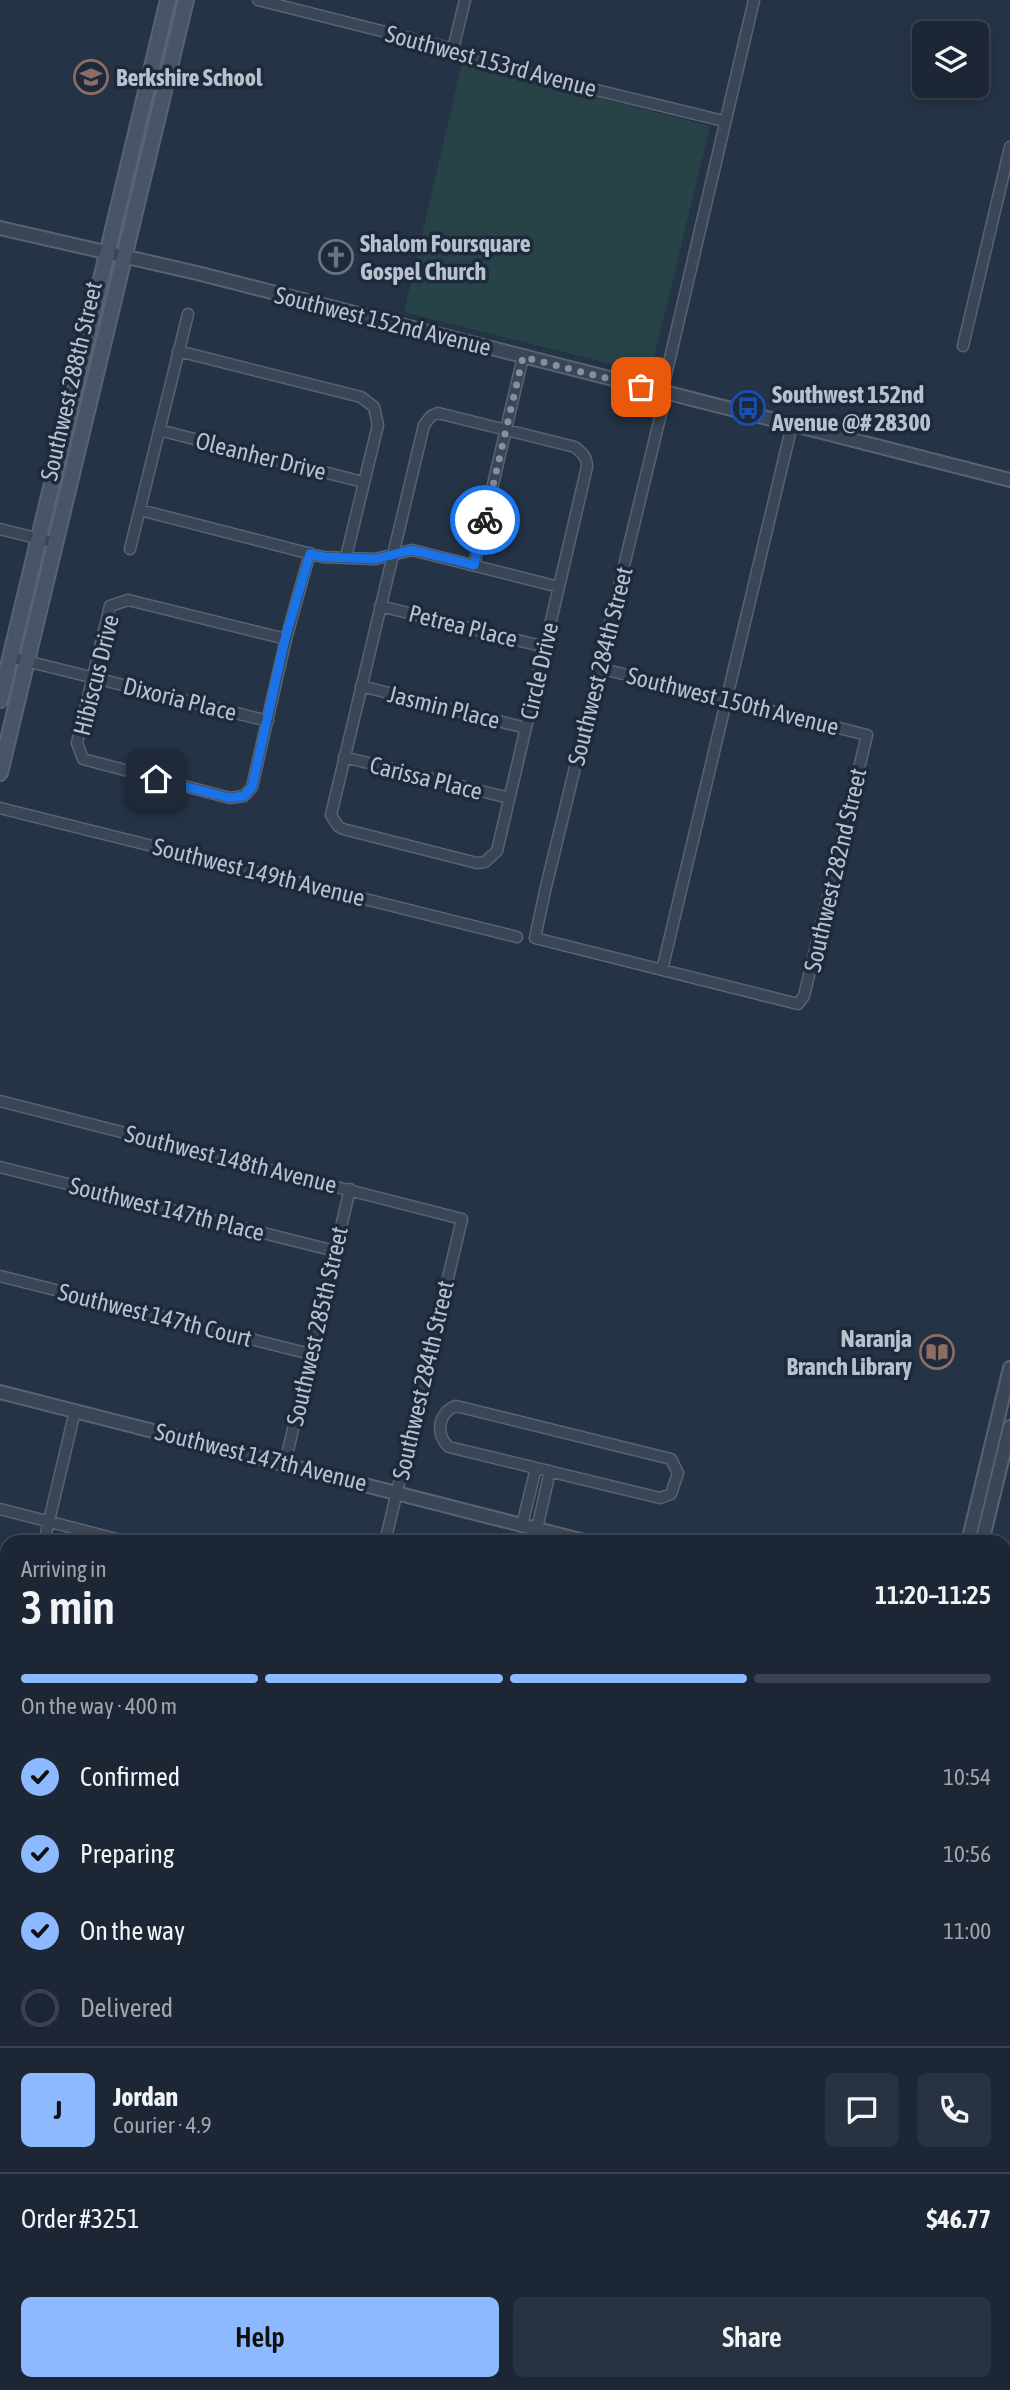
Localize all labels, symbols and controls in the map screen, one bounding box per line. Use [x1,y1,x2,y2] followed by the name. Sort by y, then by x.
[383,20,599,102] street label: Southwest 153rd Avenue
[912,21,989,98] map controls
[912,21,989,98] button: layers
[72,58,110,96] school or university icon: Berkshire School
[116,64,263,91] place label: Berkshire School
[360,230,531,285] place label: Shalom Foursquare Gospel Church
[317,238,355,276] church icon: Shalom Foursquare Gospel Church
[35,279,107,483] street label: Southwest 288th Street
[272,281,494,361] street label: Southwest 152nd Avenue
[611,357,671,417] pin
[622,368,660,406] icon: bag
[771,381,931,436] place label: Southwest 152nd Avenue @# 28300
[729,389,767,427] bus stop icon: Southwest 152nd Avenue @# 28300
[193,427,329,485] street label: Oleanher Drive
[450,485,520,555] courier
[466,501,504,539] icon: bike
[562,564,638,768] street label: Southwest 284th Street
[406,599,520,653] street label: Petrea Place
[68,612,124,738] street label: Hibiscus Drive
[515,620,563,722] street label: Circle Drive
[624,662,842,740] street label: Southwest 150th Avenue
[121,672,239,726] street label: Dixoria Place
[385,680,503,734] street label: Jasmin Place
[126,749,186,809] pin
[367,751,485,805] street label: Carissa Place
[137,760,175,798] icon: home
[798,766,872,974] street label: Southwest 282nd Street
[150,833,368,911] street label: Southwest 149th Avenue
[122,1120,340,1198] street label: Southwest 148th Avenue
[67,1172,267,1246] street label: Southwest 147th Place
[281,1224,353,1428] street label: Southwest 285th Street
[56,1278,255,1352] street label: Southwest 147th Court
[387,1278,459,1482] street label: Southwest 284th Street
[787,1325,912,1380] place label: Naranja Branch Library
[918,1333,956,1371] library icon: Naranja Branch Library
[152,1418,370,1496] street label: Southwest 147th Avenue
[21,1556,107,1582] text: Arriving in
[875,1580,991,1610] text: 11:20–11:25
[21,1581,115,1634] text: 3 min
[21,1693,177,1719] text: On the way · 400 m
[21,1758,59,1796] icon: check
[80,1762,180,1792] text: Confirmed
[943,1764,991,1790] text: 10:54
[21,1835,59,1873] icon: check
[80,1839,174,1869] text: Preparing
[943,1841,991,1867] text: 10:56
[21,1912,59,1950] icon: check
[80,1916,185,1946] text: On the way
[943,1918,991,1944] text: 11:00
[80,1993,173,2023] text: Delivered
[825,2073,899,2147] button: chat
[917,2073,991,2147] button: phone
[113,2082,178,2112] text: Jordan
[54,2095,62,2125] text: J
[113,2112,212,2138] text: Courier · 4.9
[21,2204,140,2234] text: Order #3251
[927,2204,991,2234] text: $46.77
[21,2297,499,2377] button: Help
[513,2297,991,2377] button: Share

